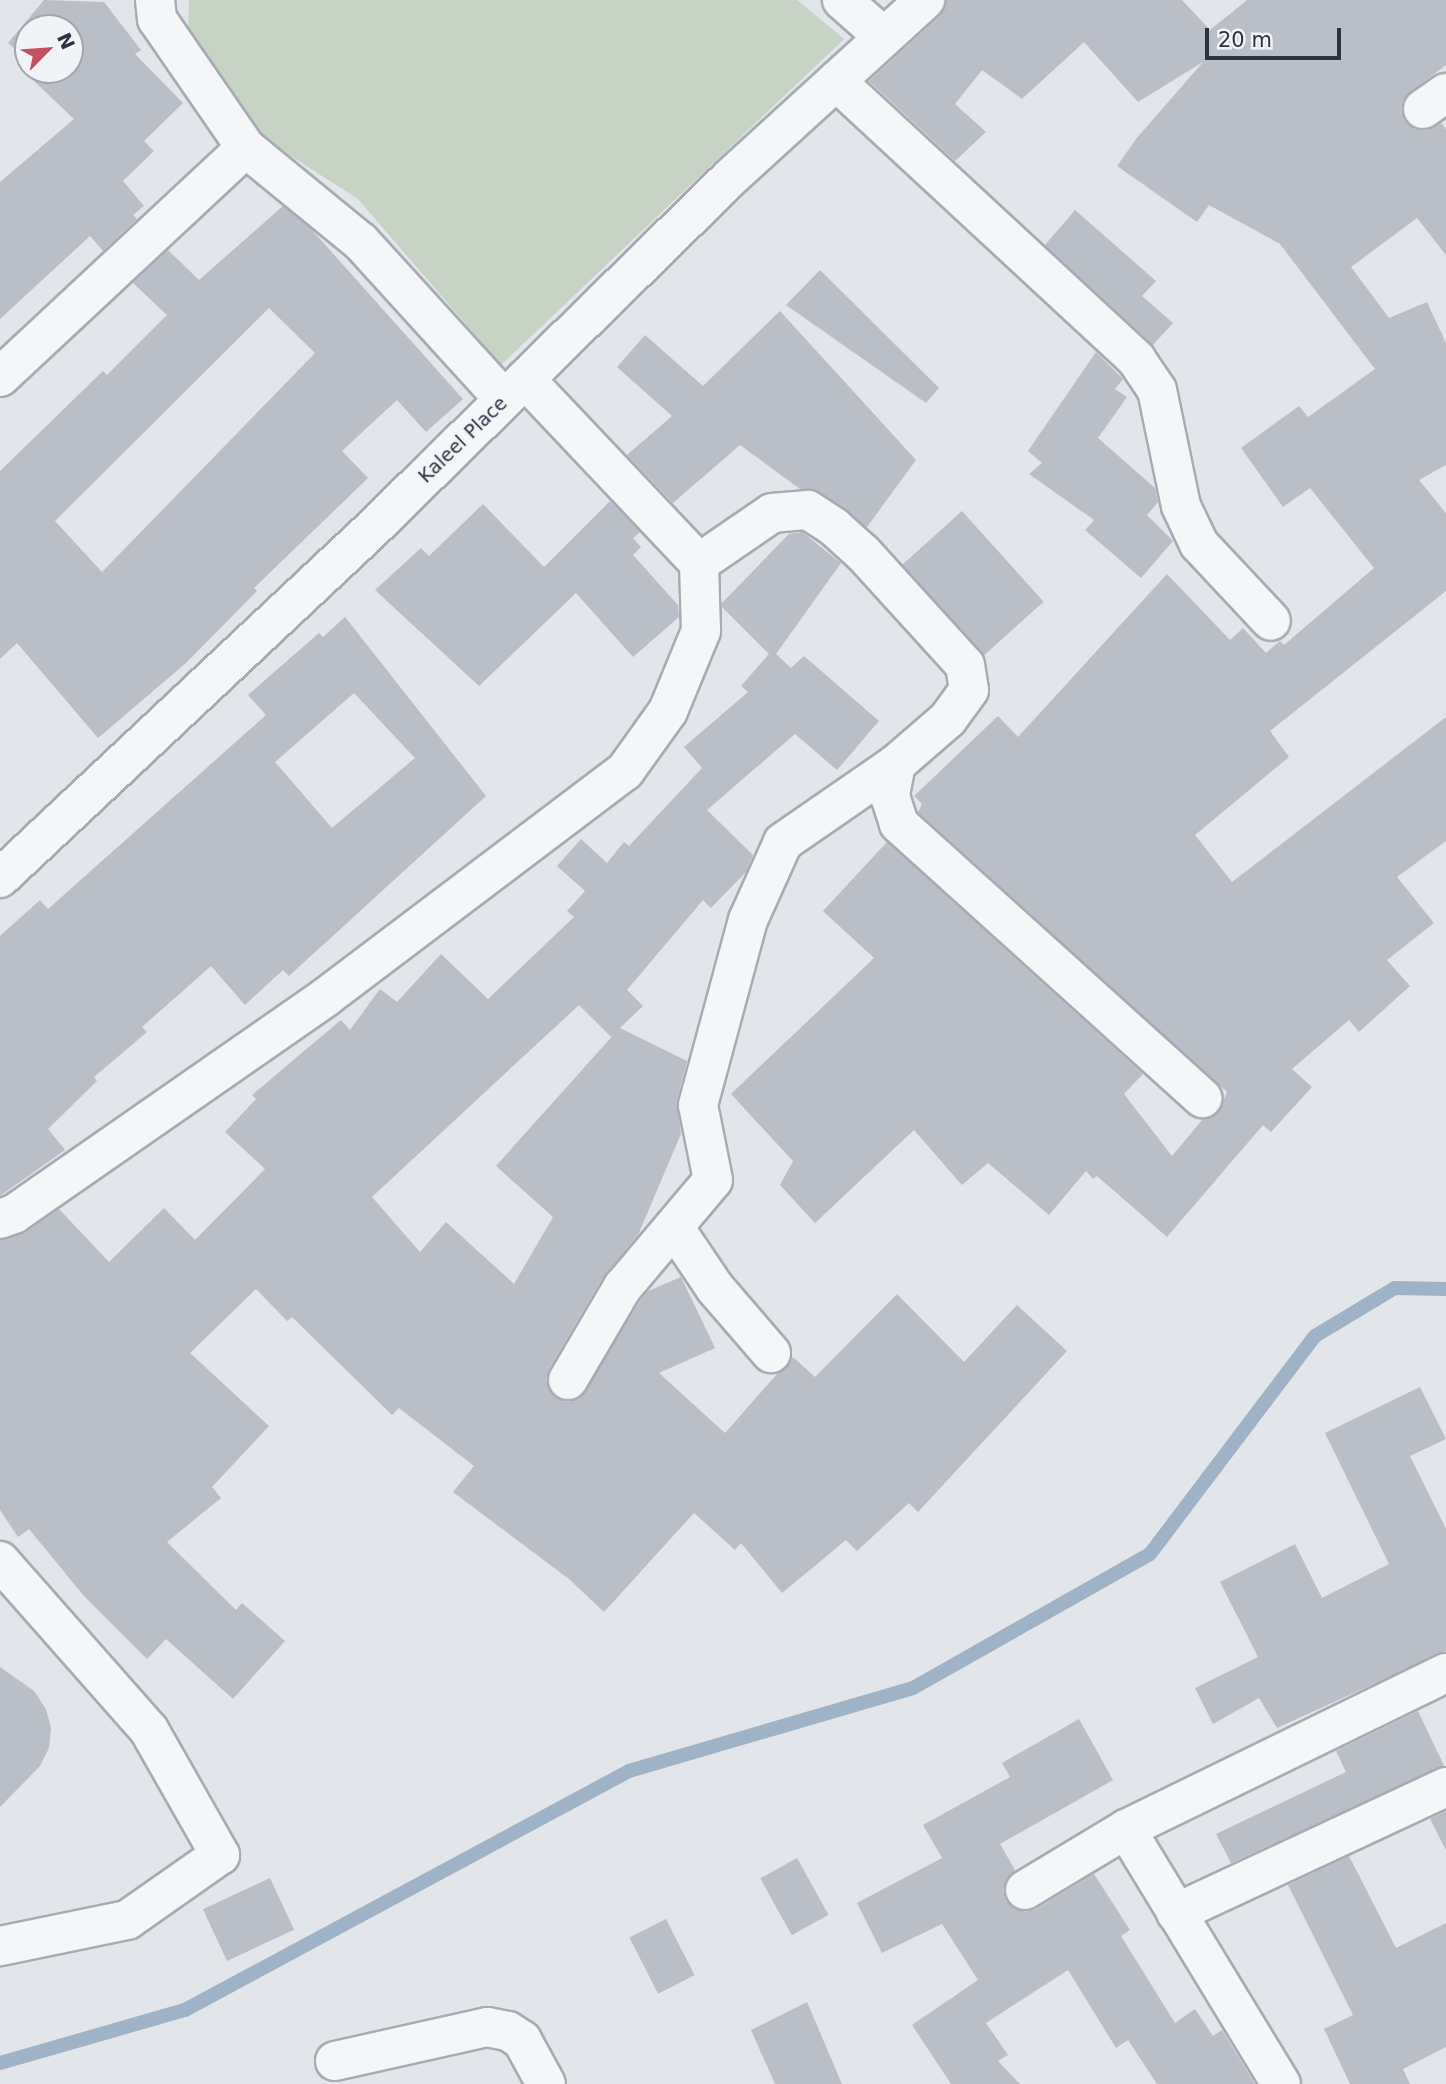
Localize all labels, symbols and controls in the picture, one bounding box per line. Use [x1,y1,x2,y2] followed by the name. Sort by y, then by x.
[14,14,84,84] north arrow
[1208,14,1344,58] scale bar
[1218,28,1272,52] text: 20 m
[53,29,80,53] text: N
[414,392,512,488] street label: Kaleel Place

